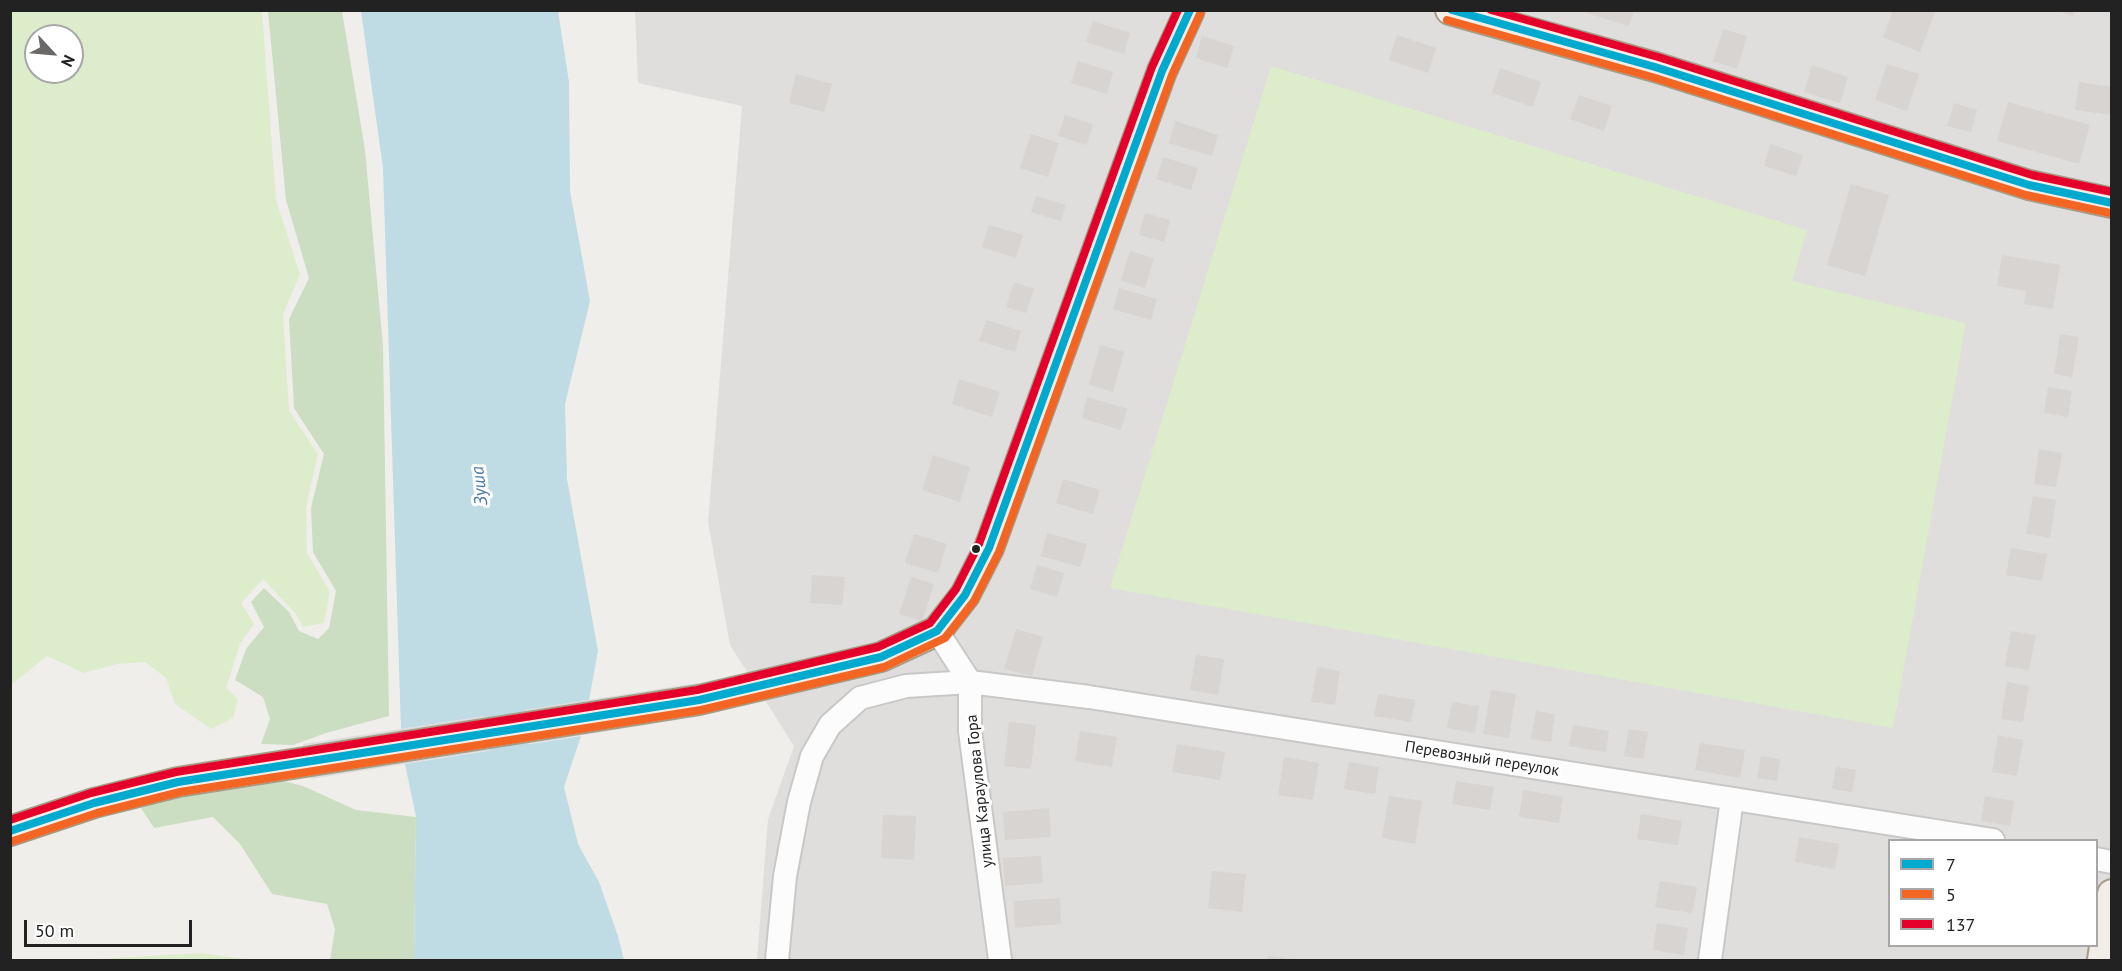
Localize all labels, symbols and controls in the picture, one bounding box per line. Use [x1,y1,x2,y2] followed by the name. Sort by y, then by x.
[24,24,84,84] north arrow
[57,52,80,70] text: N
[467,465,493,507] water label: Зуша
[970,543,982,555] unlabelled marker
[962,714,998,868] street label: улица Караулова Гора
[1403,737,1561,781] street label: Перевозный переулок
[1888,839,2098,947] legend
[1946,853,1956,876] text: 7
[1946,883,1956,906] text: 5
[27,908,195,946] scale bar
[1946,913,1975,936] text: 137
[35,919,74,942] text: 50 m

